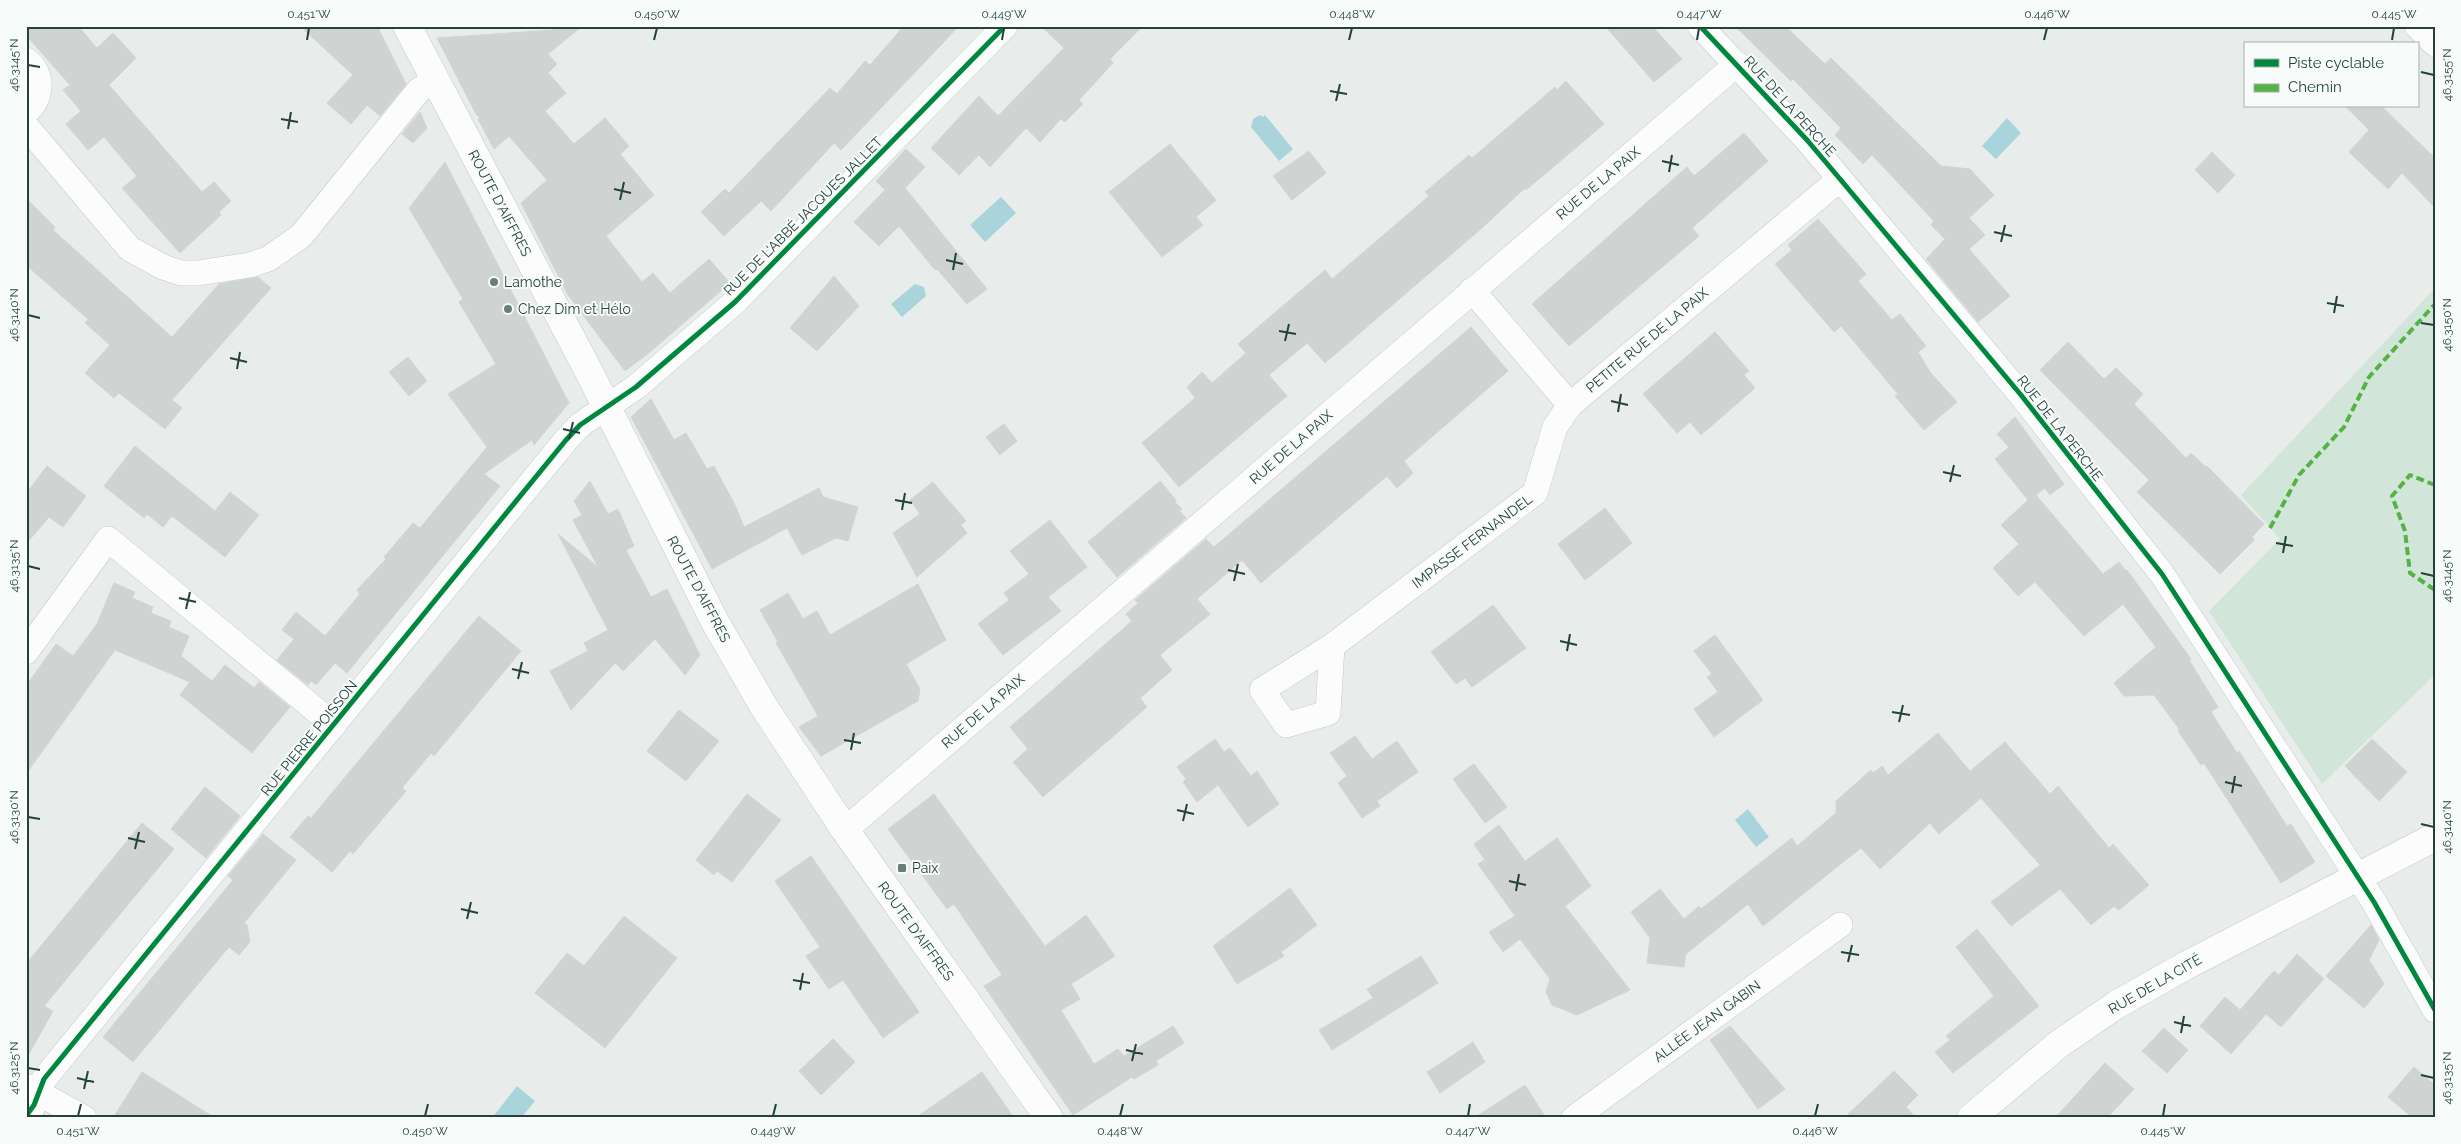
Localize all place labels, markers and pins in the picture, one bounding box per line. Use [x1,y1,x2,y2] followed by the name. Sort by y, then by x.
[504,274,562,290] place label: Lamothe
[488,276,500,288] marker: Lamothe
[518,301,631,317] place label: Chez Dim et Hélo
[502,303,514,315] marker: Chez Dim et Hélo
[912,860,938,876] place label: Paix
[896,862,908,874] marker: Paix

